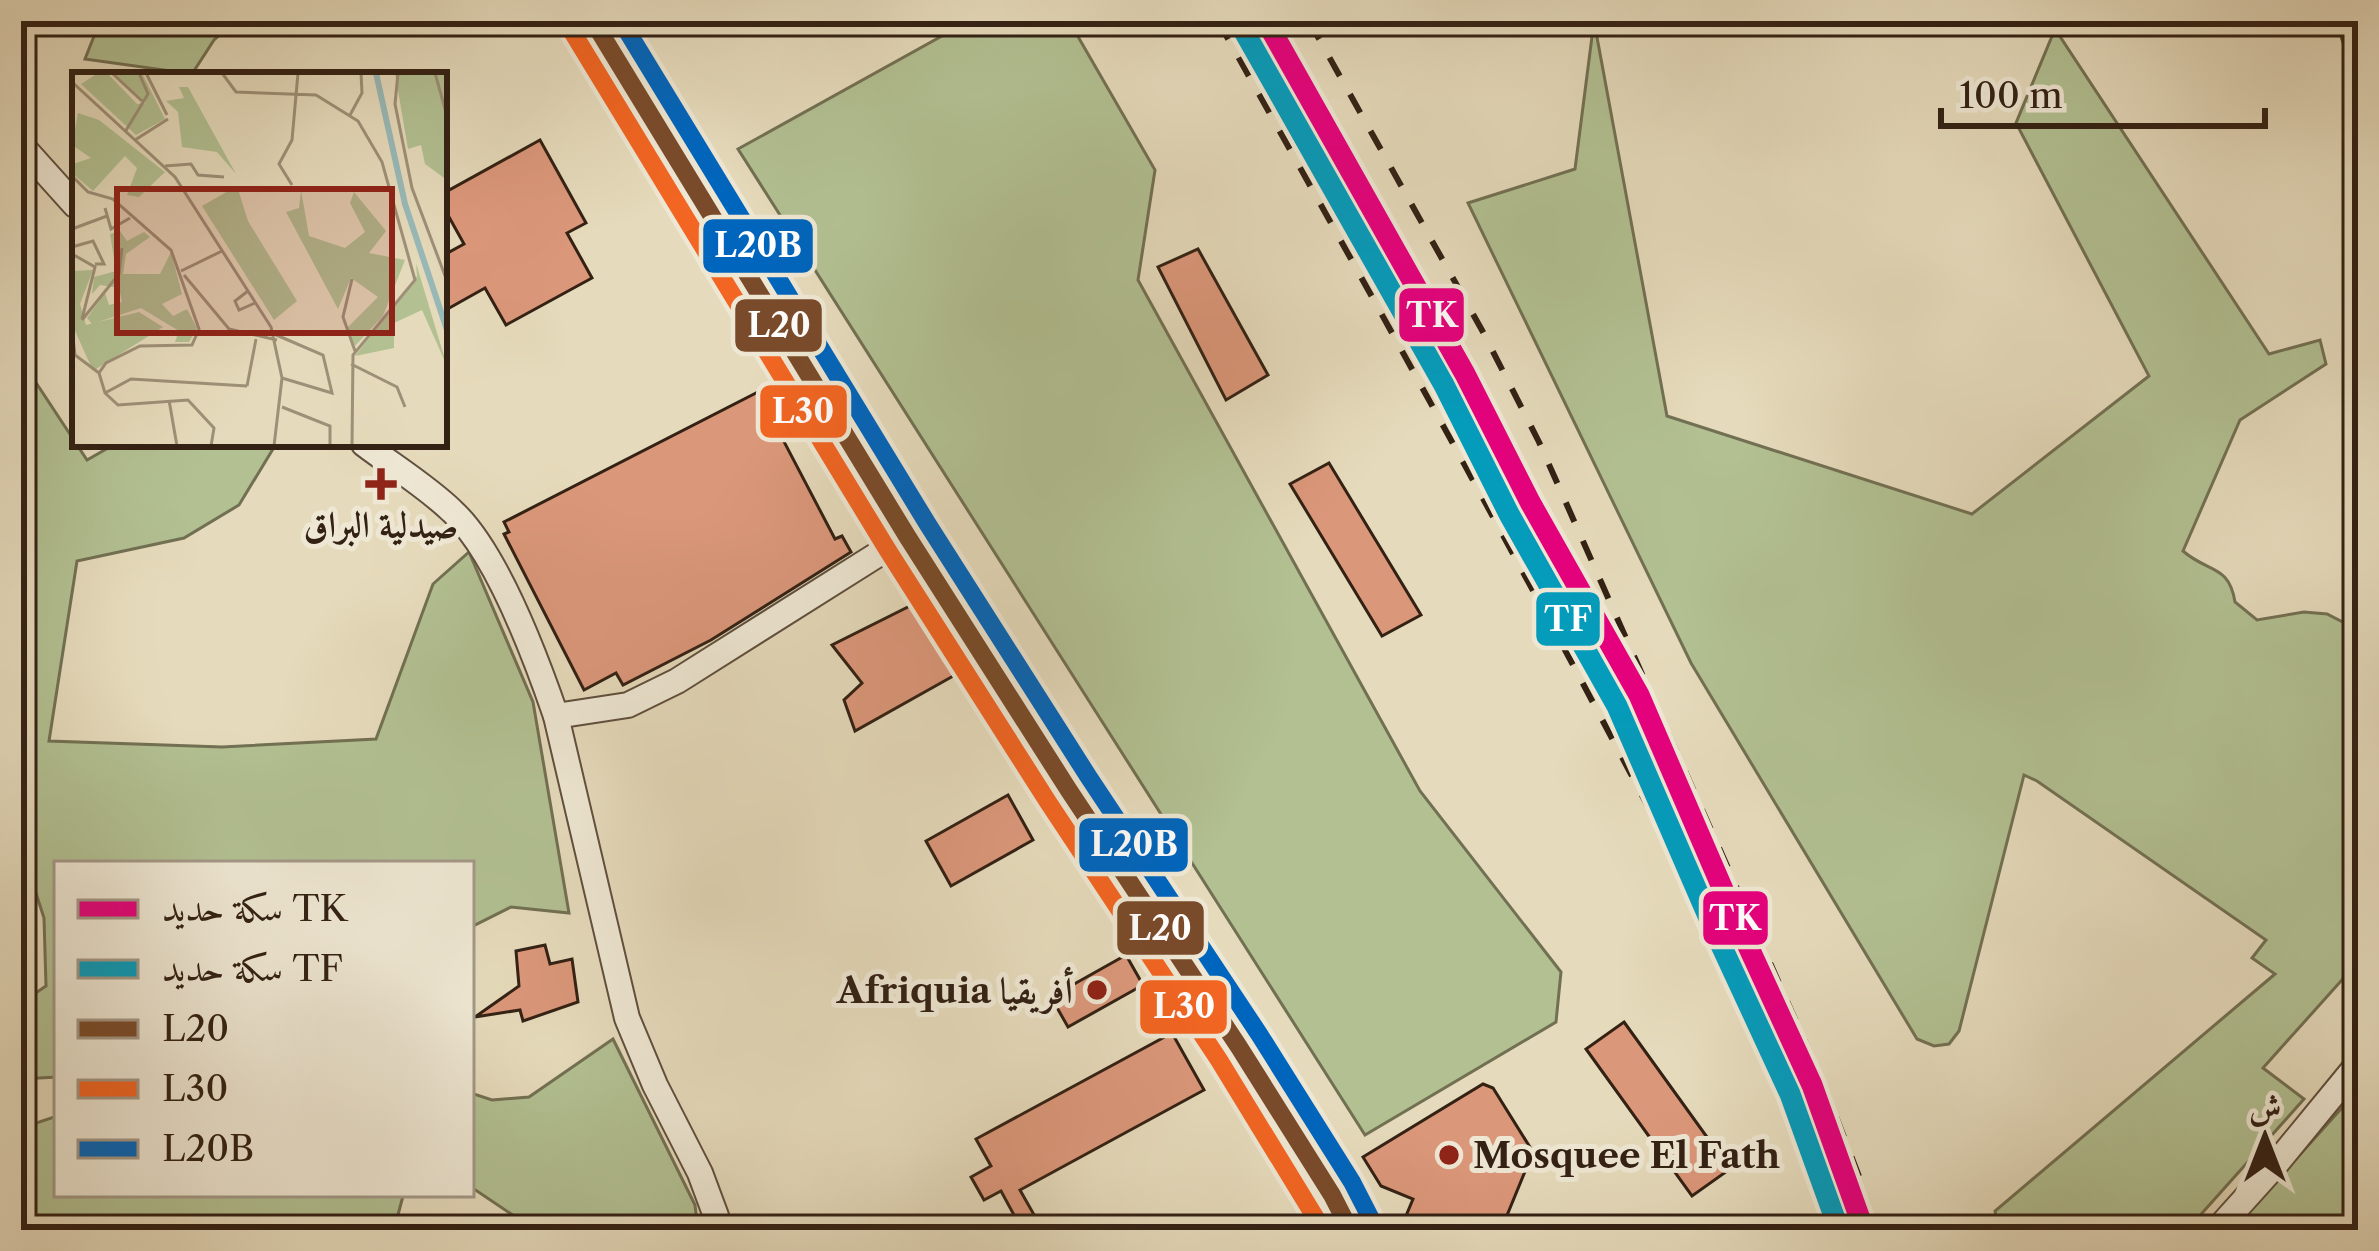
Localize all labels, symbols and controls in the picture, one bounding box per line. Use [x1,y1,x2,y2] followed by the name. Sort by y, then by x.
[1941,54,2265,128] scale bar
[72,72,447,447] inset map
[1959,73,2063,117] text: 100 m
[701,217,815,275] line badge: L20B
[714,225,802,266] text: L20B
[1397,286,1466,344] line badge: TK
[1406,295,1460,336] text: TK
[733,297,824,354] line badge: L20
[747,305,811,346] text: L20
[758,383,849,440] line badge: L30
[772,391,834,432] text: L30
[368,471,394,497] marker: صيدلية البراق
[303,502,459,547] place label: صيدلية البراق
[1534,590,1602,648] line badge: TF
[1544,599,1592,640] text: TF
[1077,816,1190,874] line badge: L20B
[1090,824,1178,865] text: L20B
[54,861,474,1197] legend
[162,886,349,930] text: سكة حديد TK
[1701,889,1770,947] line badge: TK
[1709,898,1763,939] text: TK
[1115,899,1206,957] line badge: L20
[1128,908,1192,949] text: L20
[162,946,343,990] text: سكة حديد TF
[836,966,1074,1015] place label: Afriquia أفريقيا
[1084,977,1110,1003] marker: Afriquia أفريقيا
[1138,978,1229,1036] line badge: L30
[1153,986,1215,1027] text: L30
[162,1006,229,1050] text: L20
[162,1066,228,1110] text: L30
[2205,1077,2325,1197] north arrow
[2249,1087,2281,1128] text: ش
[162,1126,254,1170] text: L20B
[1473,1133,1780,1177] place label: Mosquee El Fath
[1436,1142,1462,1168] marker: Mosquee El Fath

